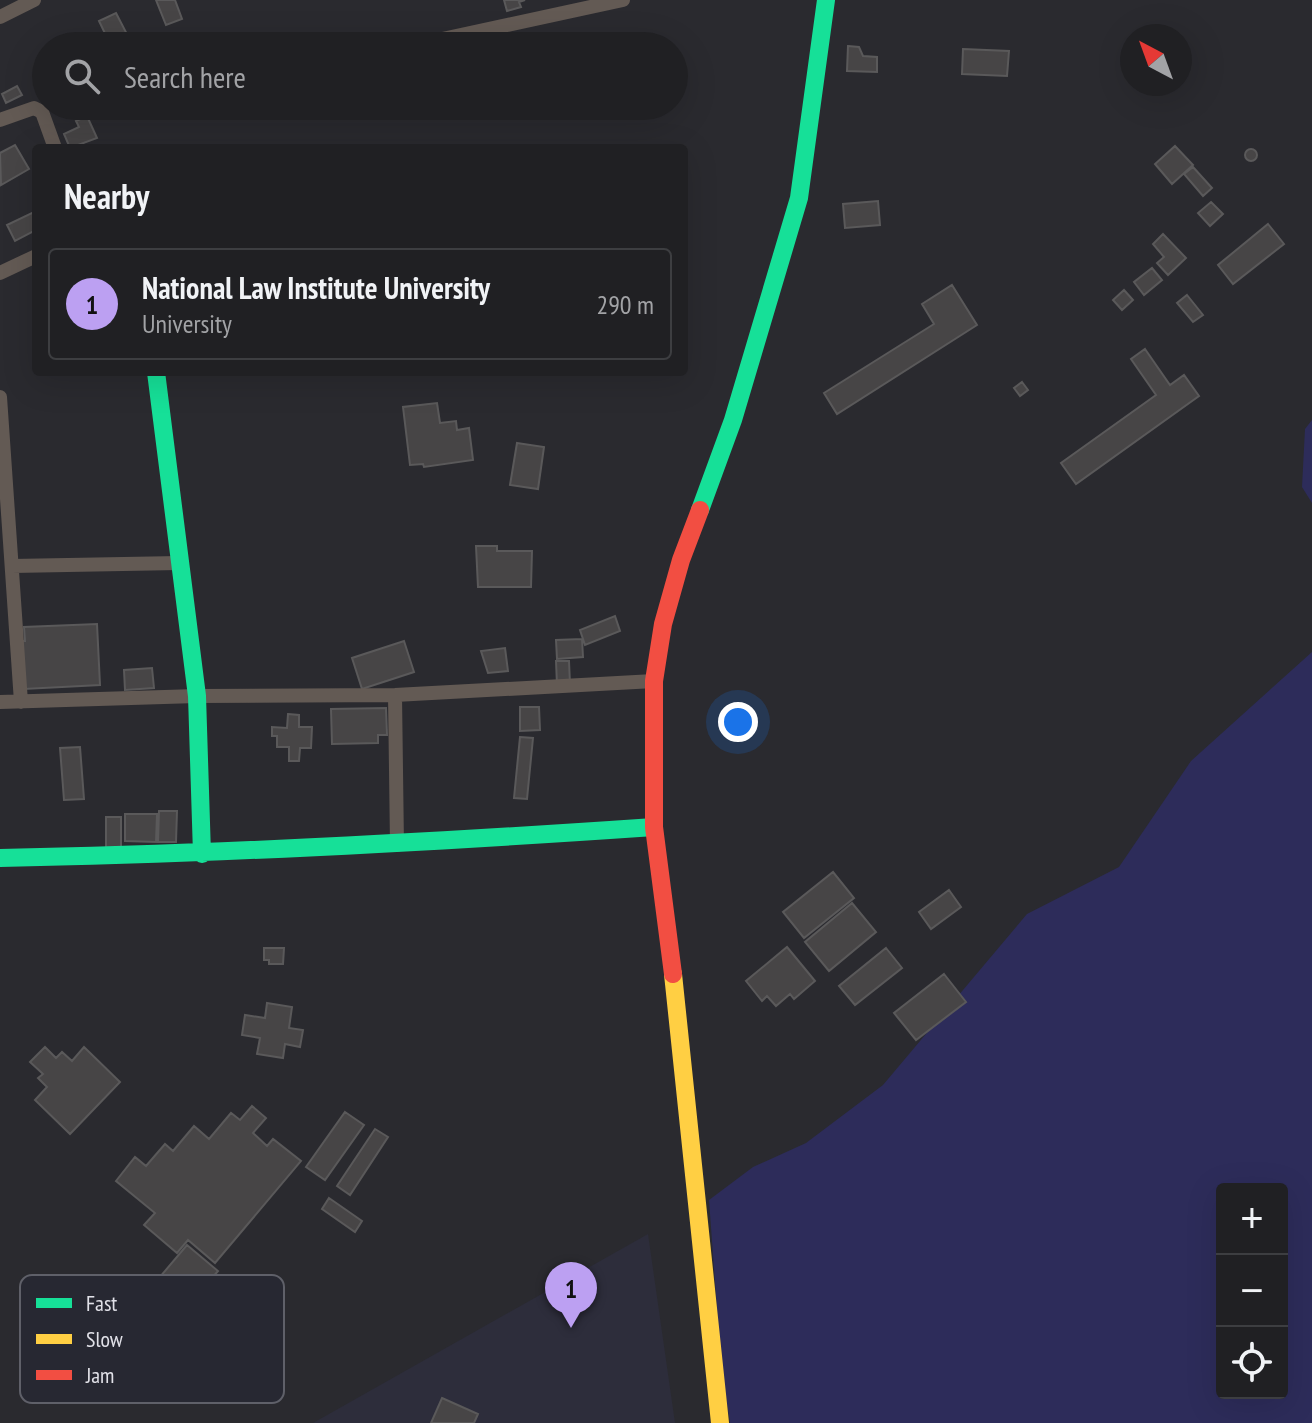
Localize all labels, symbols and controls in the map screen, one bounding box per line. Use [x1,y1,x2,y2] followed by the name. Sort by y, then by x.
[1120,24,1192,96] north arrow
[32,32,688,120] search box
[60,54,104,98] icon: search
[124,57,246,96] text: Search here
[64,174,149,218] text: Nearby
[142,268,490,307] text: National Law Institute University
[86,288,98,321] text: 1
[596,288,654,321] text: 290 m
[142,307,232,340] text: University
[718,702,758,742] your location
[1216,1183,1288,1399] map controls
[1216,1183,1288,1255] button: +
[1216,1255,1288,1327] button: −
[545,1262,597,1328] pin: 1
[20,1275,284,1403] legend
[86,1289,117,1317] text: Fast
[86,1325,123,1353] text: Slow
[1216,1327,1288,1399] button: locate
[85,1361,114,1389] text: Jam

